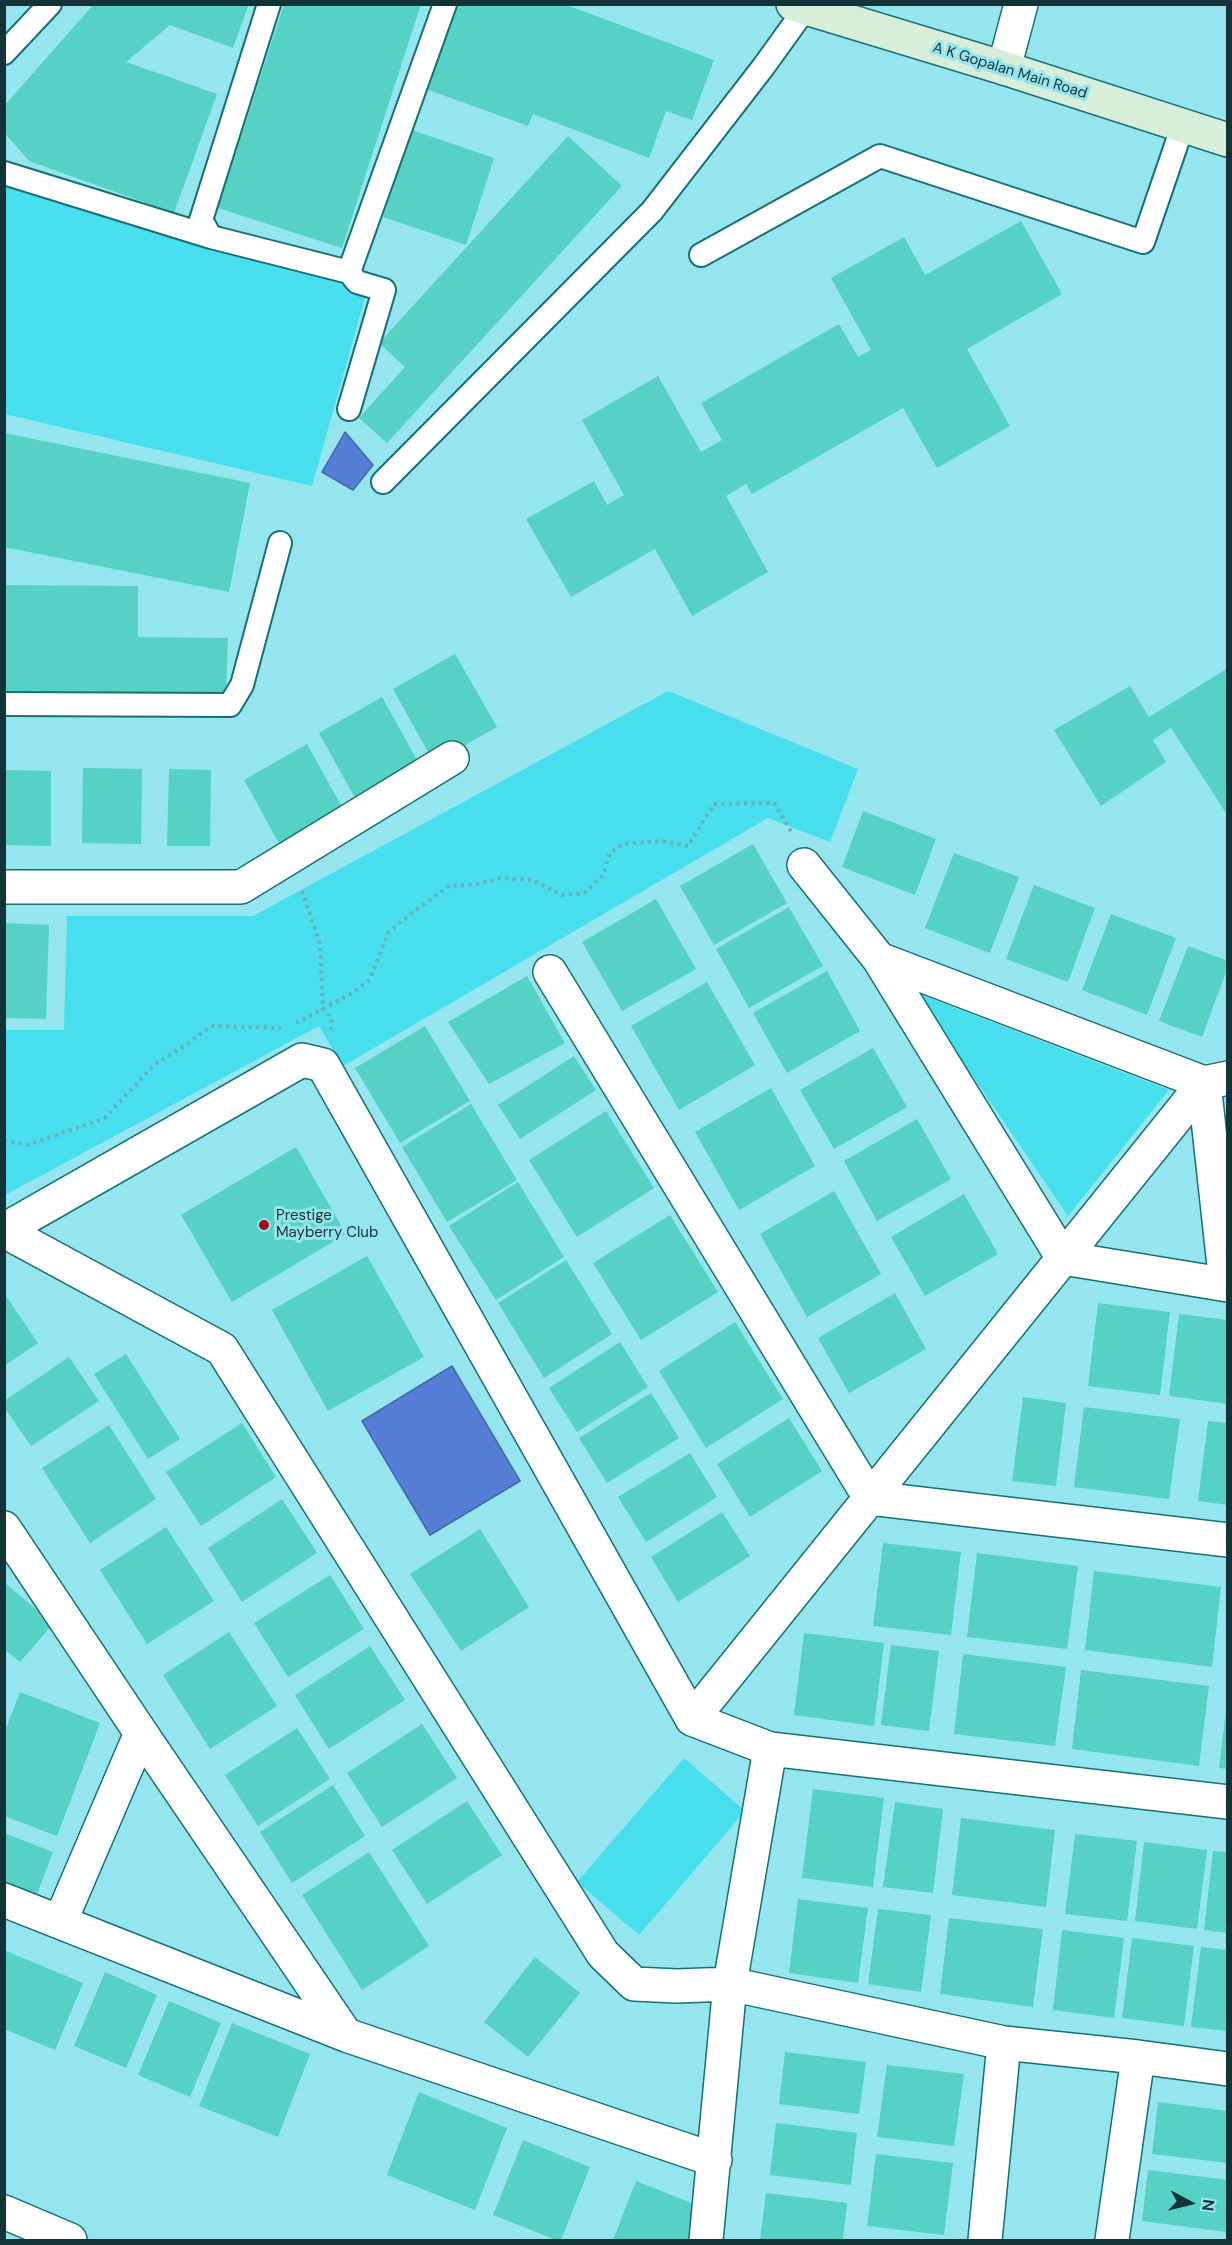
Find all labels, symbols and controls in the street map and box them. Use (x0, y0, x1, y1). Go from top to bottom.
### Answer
street label: A K Gopalan Main Road (931, 39, 1089, 103)
place label: Prestige Mayberry Club (276, 1207, 378, 1242)
marker: Prestige Mayberry Club (257, 1218, 271, 1232)
north arrow (1160, 2173, 1220, 2233)
text: N (1197, 2198, 1219, 2212)

